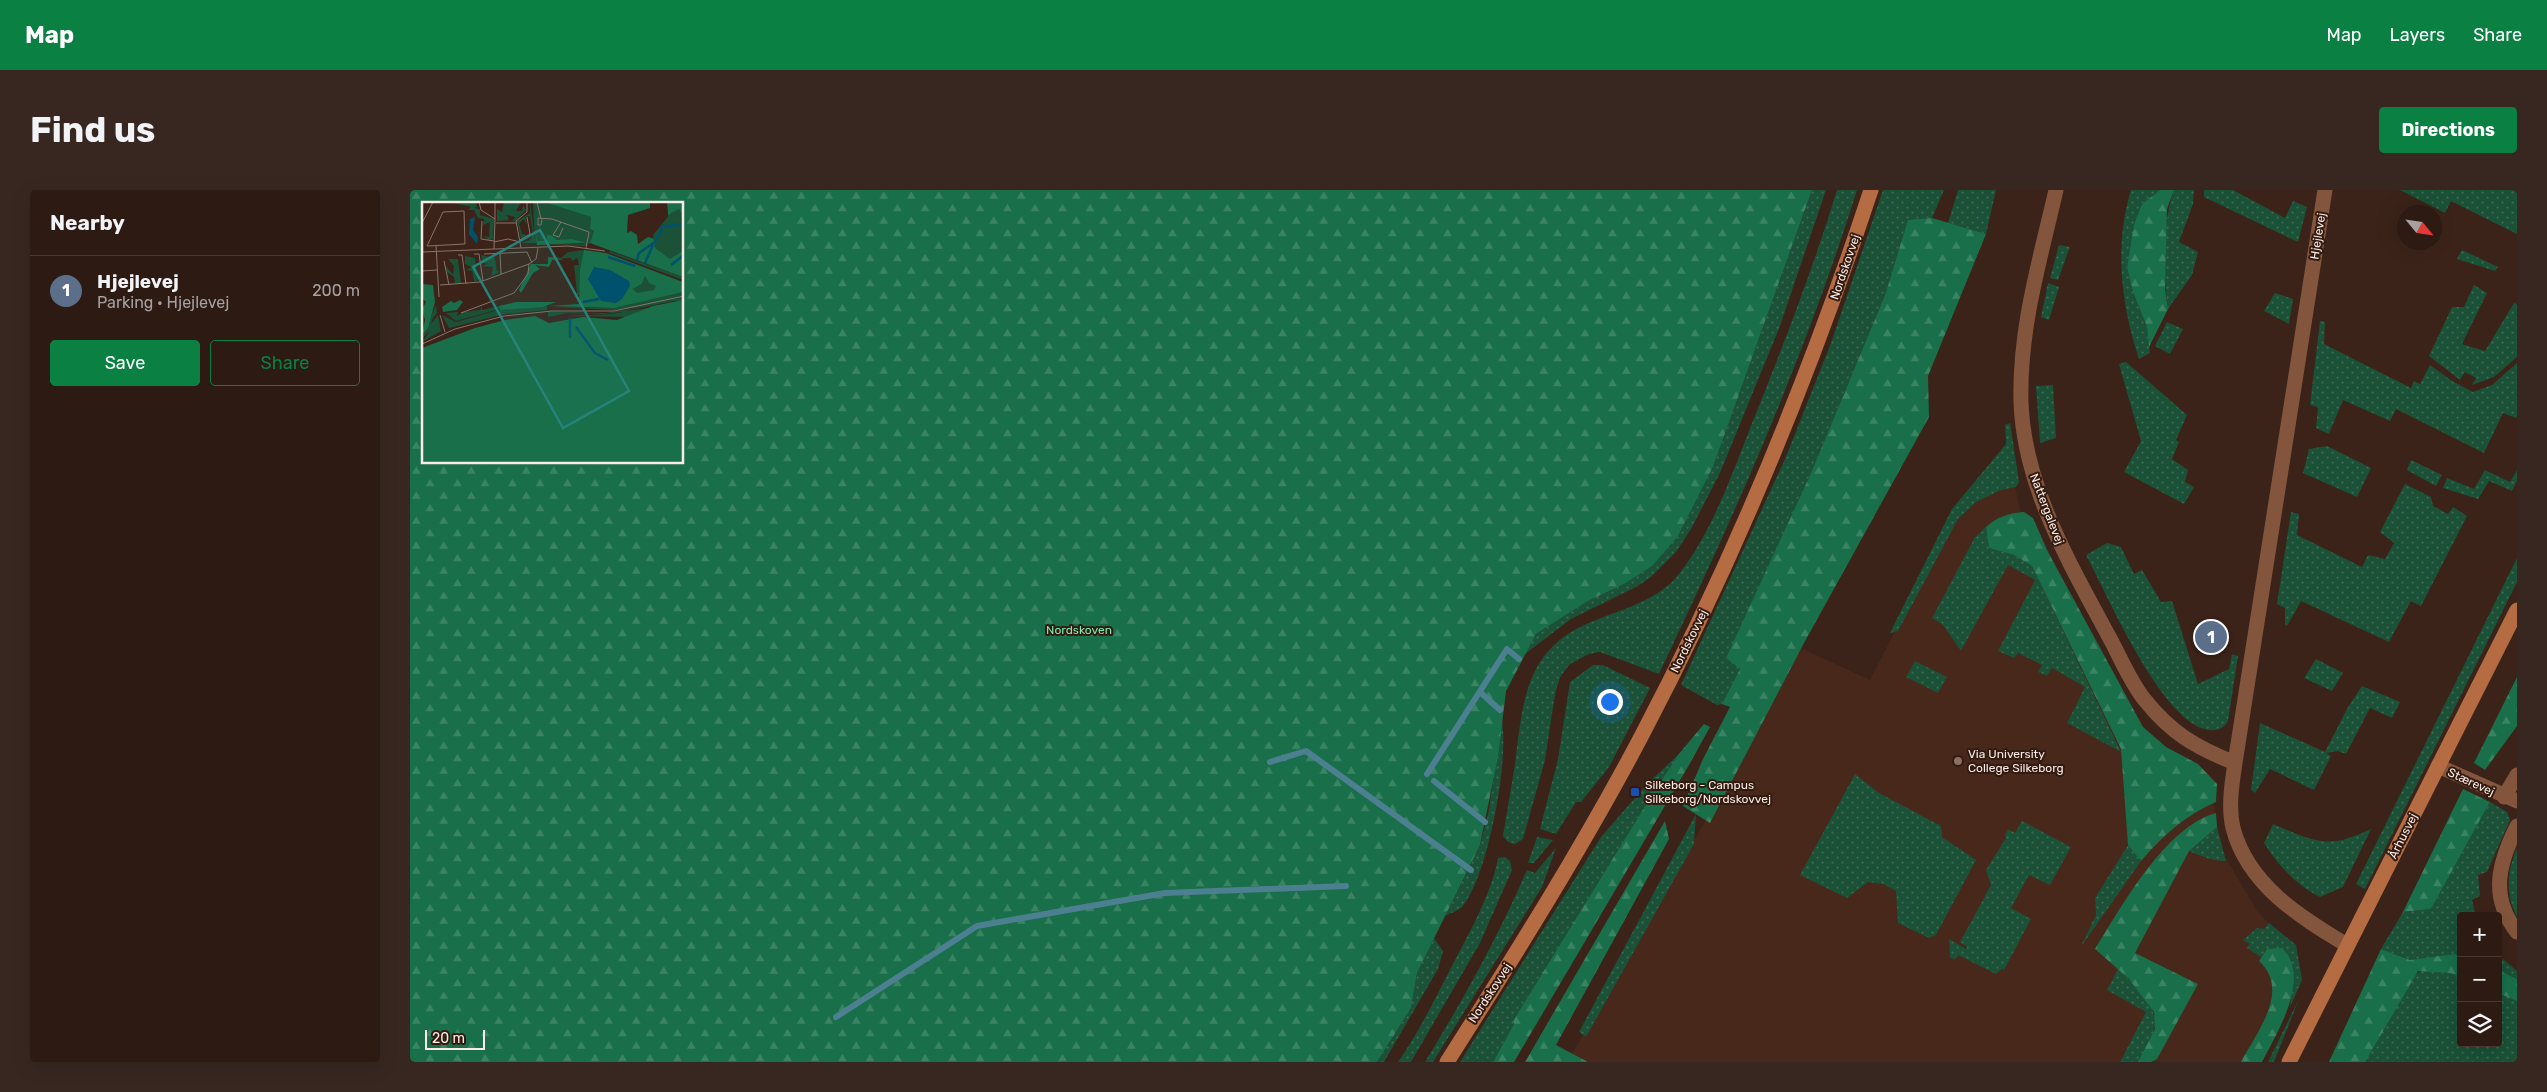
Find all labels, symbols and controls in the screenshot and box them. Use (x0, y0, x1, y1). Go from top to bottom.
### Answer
text: Map (25, 21, 74, 49)
text: Map (2327, 24, 2362, 46)
text: Layers (2390, 24, 2445, 46)
text: Share (2473, 24, 2522, 46)
button: Directions (2379, 107, 2517, 153)
text: Find us (30, 109, 155, 151)
inset map (422, 202, 684, 464)
north arrow (2397, 205, 2442, 250)
text: Nearby (50, 210, 125, 235)
street label: Hjejlevej (2307, 212, 2329, 260)
street label: Nordskovvej (1827, 232, 1863, 302)
text: Hjejlevej (97, 270, 179, 293)
text: 1 (62, 281, 70, 300)
text: 200 m (312, 281, 360, 300)
text: Parking · Hjejlevej (97, 293, 229, 312)
button: Save (50, 340, 200, 386)
button: Share (210, 340, 360, 386)
street label: Nattergalevej (2027, 472, 2067, 546)
street label: Nordskovvej (1668, 607, 1710, 675)
pin: 1 (2195, 618, 2227, 656)
park label: Nordskoven (1046, 623, 1112, 637)
your location (1597, 689, 1623, 715)
place label: Via University College Silkeborg (1968, 747, 2064, 775)
marker: Via University College Silkeborg (1952, 755, 1964, 767)
street label: Stærevej (2445, 765, 2497, 799)
place label: Silkeborg - Campus Silkeborg/Nordskovvej (1645, 778, 1771, 806)
marker: Silkeborg - Campus Silkeborg/Nordskovvej (1629, 786, 1641, 798)
street label: Århusvej (2386, 811, 2420, 861)
map controls (2457, 912, 2502, 1047)
button: + (2457, 912, 2502, 957)
button: − (2457, 957, 2502, 1002)
street label: Nordskovvej (1466, 961, 1514, 1025)
button: layers (2457, 1002, 2502, 1047)
scale bar (425, 1027, 485, 1050)
text: 20 m (432, 1030, 465, 1047)

